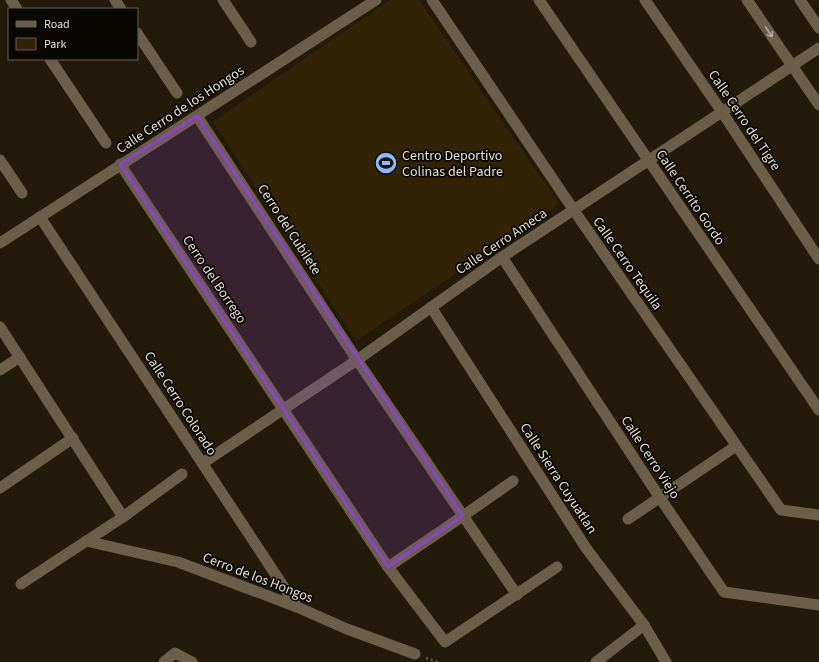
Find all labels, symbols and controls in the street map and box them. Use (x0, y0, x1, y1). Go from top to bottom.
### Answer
legend (8, 8, 138, 60)
text: Road (44, 16, 70, 33)
one-way arrow (765, 27, 773, 38)
text: Park (44, 36, 66, 53)
street label: Calle Cerro de los Hongos (113, 61, 248, 159)
street label: Calle Cerro del Tigre (703, 66, 785, 175)
place label: Centro Deportivo Colinas del Padre (402, 146, 503, 182)
street label: Calle Cerrito Gordo (651, 146, 730, 249)
sports icon: Centro Deportivo Colinas del Padre (373, 150, 399, 176)
street label: Cerro del Cubilete (252, 180, 326, 279)
street label: Calle Cerro Ameca (452, 204, 551, 280)
street label: Calle Cerro Tequila (587, 213, 667, 314)
street label: Cerro del Borrego (177, 231, 251, 328)
street label: Calle Cerro Colorado (139, 348, 221, 460)
street label: Calle Cerro Viejo (616, 412, 685, 503)
street label: Calle Sierra Cuyuatlan (515, 419, 602, 538)
street label: Cerro de los Hongos (200, 548, 316, 608)

